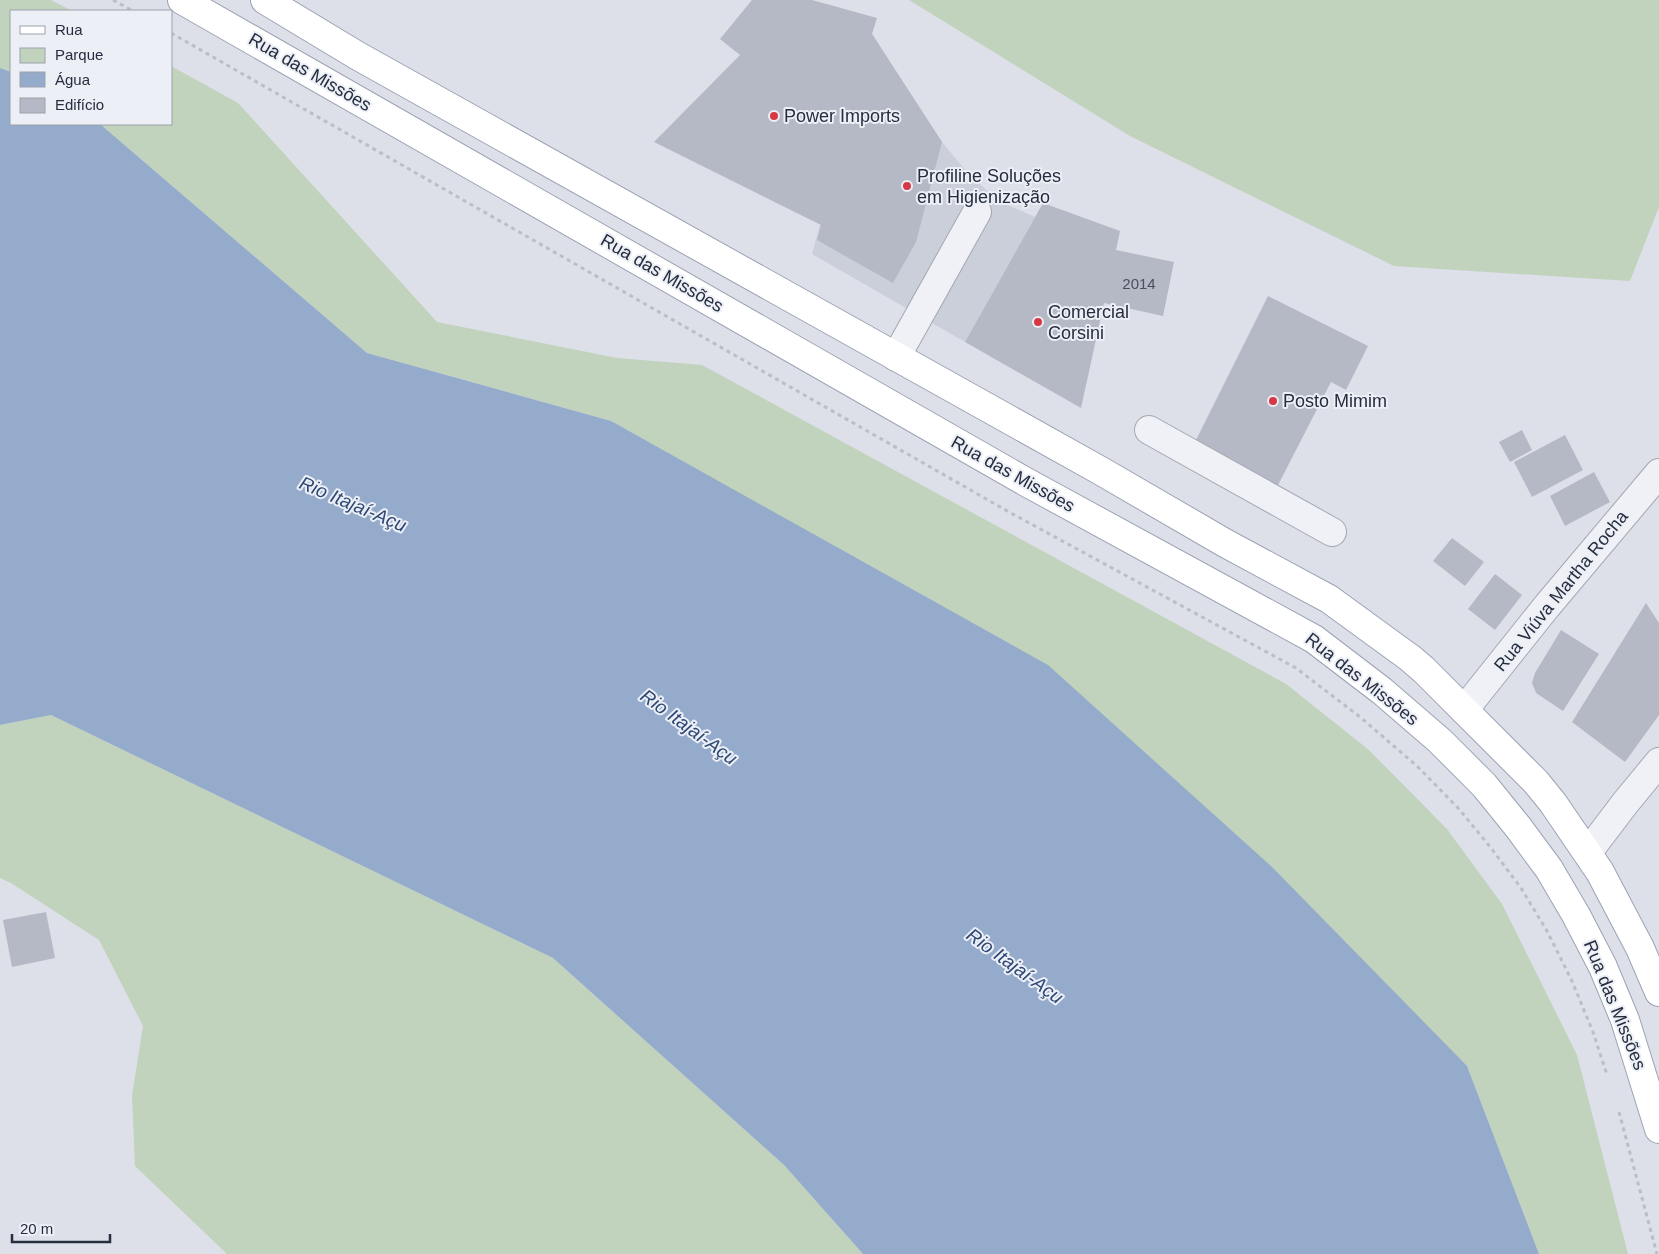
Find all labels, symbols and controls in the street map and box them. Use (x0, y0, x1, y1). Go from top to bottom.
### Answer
legend (10, 10, 172, 125)
text: Rua (55, 21, 83, 38)
street label: Rua das Missões (245, 29, 375, 115)
text: Parque (55, 46, 103, 63)
text: Água (55, 71, 91, 88)
text: Edifício (55, 96, 104, 113)
place label: Power Imports (784, 106, 900, 126)
marker: Power Imports (768, 110, 780, 122)
place label: Profiline Soluções em Higienização (917, 166, 1061, 207)
marker: Profiline Soluções em Higienização (901, 180, 913, 192)
street label: Rua das Missões (597, 230, 727, 316)
house number: 2014 (1122, 275, 1156, 292)
place label: Comercial Corsini (1048, 302, 1129, 343)
marker: Comercial Corsini (1032, 316, 1044, 328)
place label: Posto Mimim (1283, 391, 1387, 411)
marker: Posto Mimim (1267, 395, 1279, 407)
street label: Rua das Missões (948, 432, 1078, 516)
water label: Rio Itajaí-Açu (296, 472, 410, 536)
street label: Rua Viúva Martha Rocha (1490, 506, 1633, 675)
street label: Rua das Missões (1301, 629, 1423, 729)
water label: Rio Itajaí-Açu (637, 685, 742, 769)
water label: Rio Itajaí-Açu (963, 924, 1068, 1008)
street label: Rua das Missões (1580, 937, 1650, 1073)
scale bar (12, 1212, 110, 1244)
text: 20 m (20, 1220, 53, 1237)

